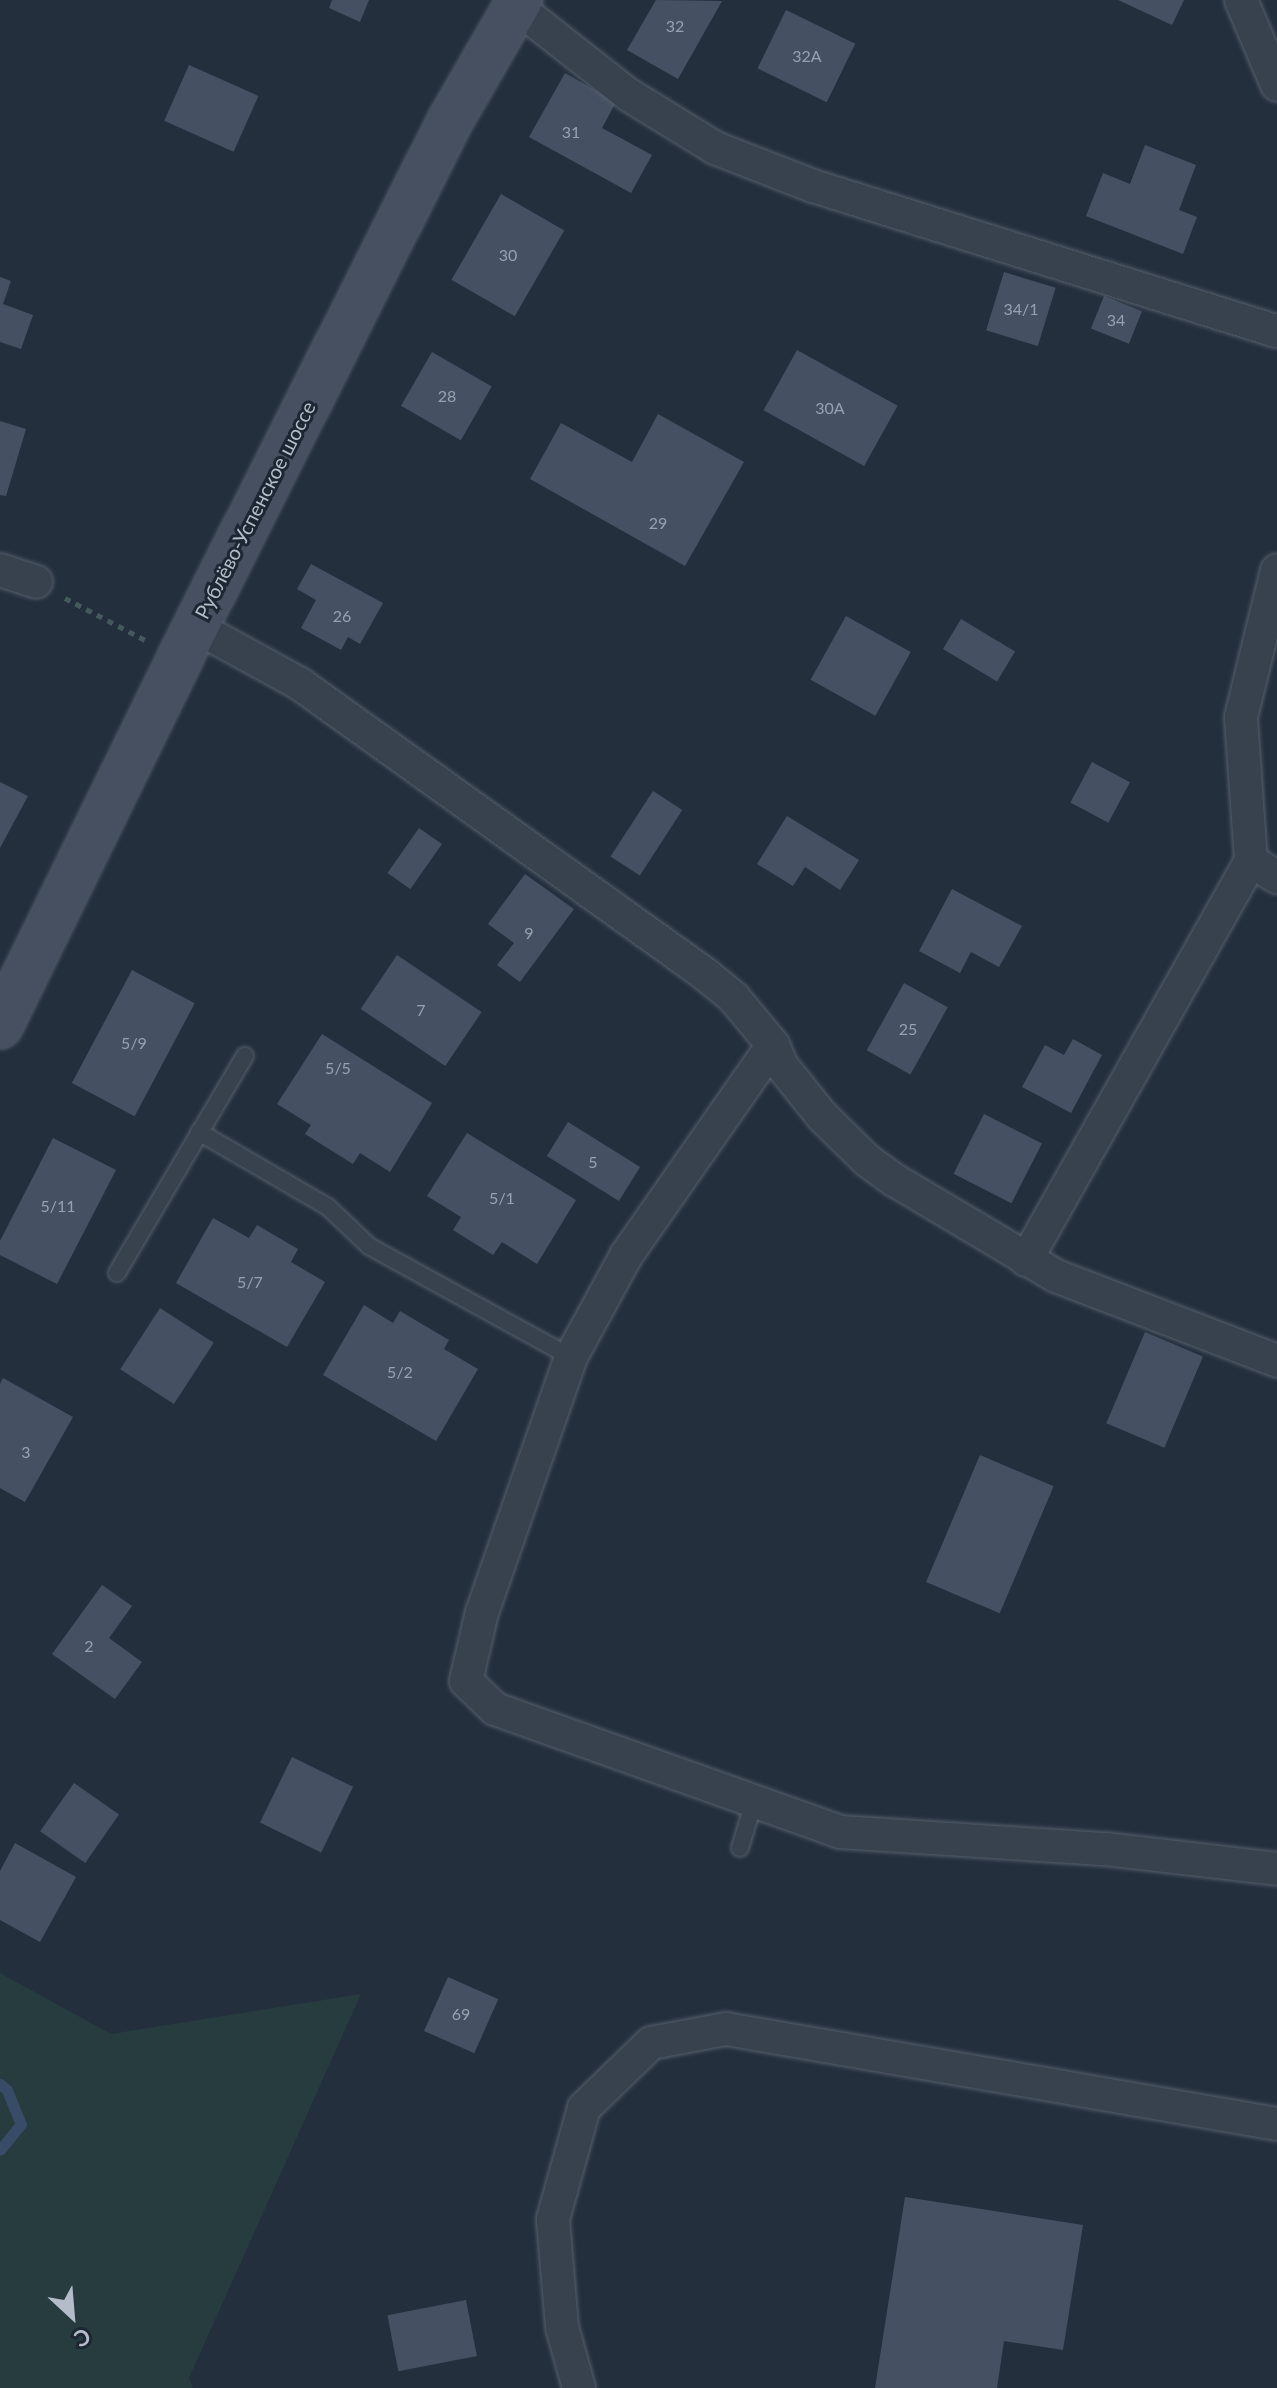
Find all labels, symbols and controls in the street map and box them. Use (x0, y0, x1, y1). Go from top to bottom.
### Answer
house number: 32 (666, 16, 684, 36)
house number: 32А (792, 46, 822, 66)
house number: 31 (562, 122, 580, 142)
house number: 30 (499, 245, 517, 265)
house number: 34/1 (1003, 299, 1039, 319)
house number: 34 (1107, 310, 1125, 330)
house number: 28 (438, 386, 456, 406)
street label: Рублёво-Успенское шоссе (190, 397, 320, 623)
house number: 30А (815, 398, 845, 418)
house number: 29 (649, 513, 667, 533)
house number: 26 (333, 606, 351, 626)
house number: 9 (524, 923, 534, 943)
house number: 7 (416, 1000, 426, 1020)
house number: 25 (899, 1019, 917, 1039)
house number: 5/9 (121, 1033, 147, 1053)
house number: 5/5 (325, 1058, 351, 1078)
house number: 5 (588, 1152, 598, 1172)
house number: 5/1 (489, 1188, 515, 1208)
house number: 5/11 (40, 1196, 76, 1216)
house number: 5/7 (237, 1272, 263, 1292)
house number: 5/2 (387, 1362, 413, 1382)
house number: 3 (21, 1442, 31, 1462)
house number: 2 (84, 1636, 94, 1656)
house number: 69 (452, 2004, 470, 2024)
north arrow (32, 2276, 112, 2356)
text: С (70, 2323, 95, 2353)

